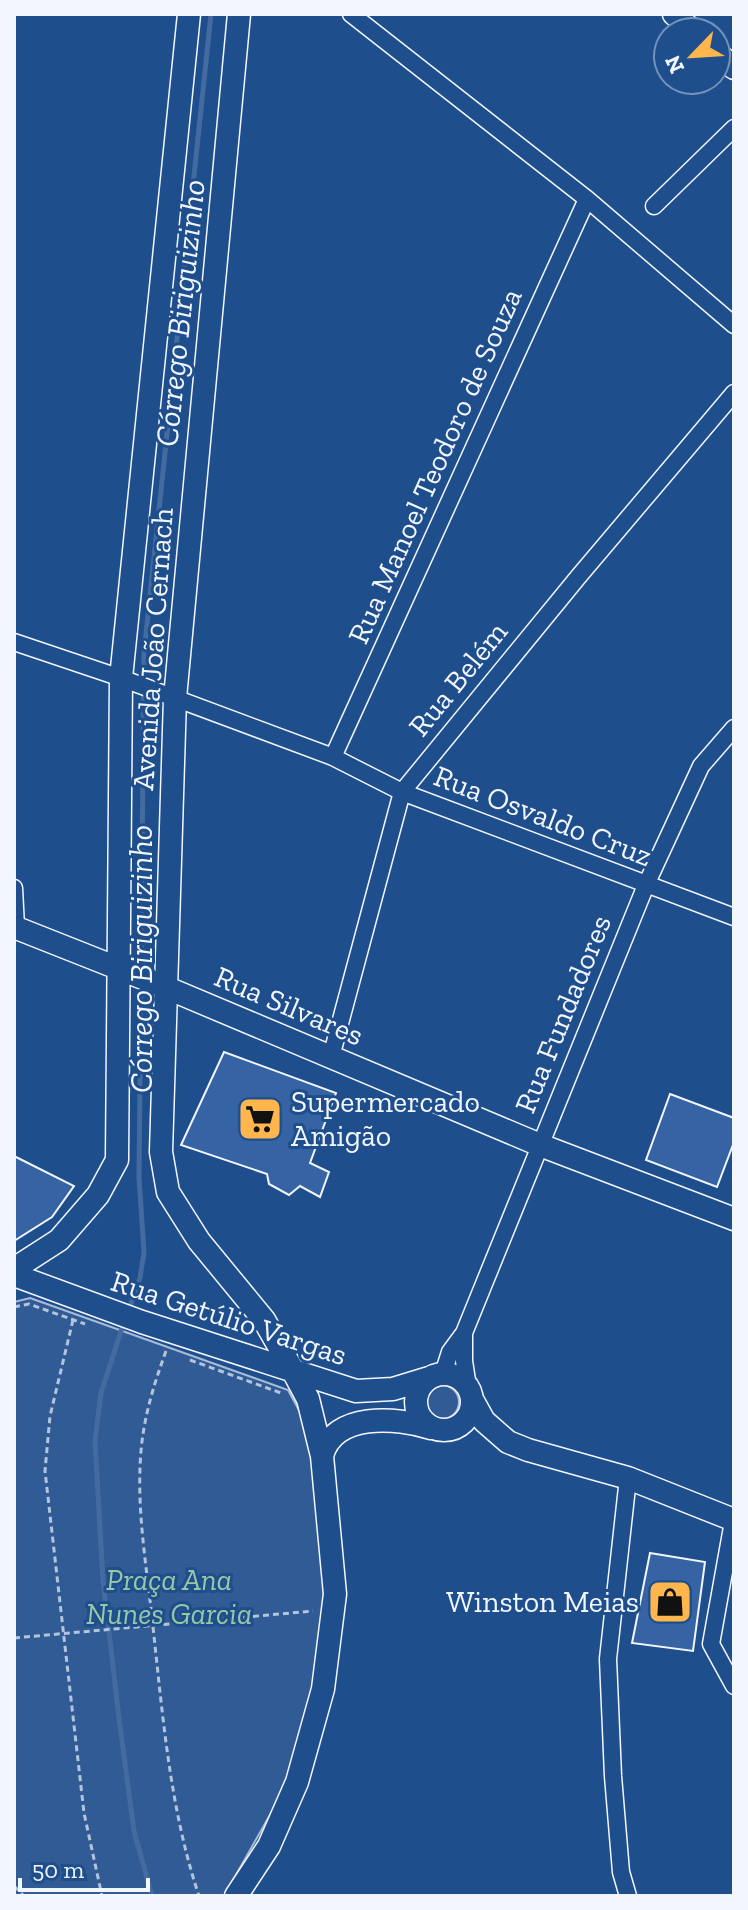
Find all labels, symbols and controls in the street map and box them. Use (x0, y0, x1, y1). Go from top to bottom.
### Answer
north arrow (652, 16, 732, 96)
text: N (658, 51, 690, 78)
water label: Córrego Biriguizinho (147, 178, 213, 448)
street label: Rua Manoel Teodoro de Souza (340, 283, 530, 649)
street label: Avenida João Cernach (125, 506, 181, 791)
street label: Rua Belém (401, 614, 515, 744)
street label: Rua Osvaldo Cruz (429, 758, 657, 874)
water label: Córrego Biriguizinho (122, 825, 160, 1093)
street label: Rua Fundadores (507, 910, 619, 1118)
street label: Rua Silvares (209, 959, 369, 1053)
place label: Supermercado Amigão (291, 1084, 480, 1154)
supermarket icon: Supermercado Amigão (236, 1095, 284, 1143)
street label: Rua Getúlio Vargas (107, 1263, 351, 1373)
park label: Praça Ana Nunes Garcia (86, 1562, 252, 1632)
shop icon: Winston Meias (646, 1578, 694, 1626)
place label: Winston Meias (446, 1584, 639, 1620)
scale bar (20, 1842, 148, 1892)
text: 50 m (32, 1855, 85, 1884)

